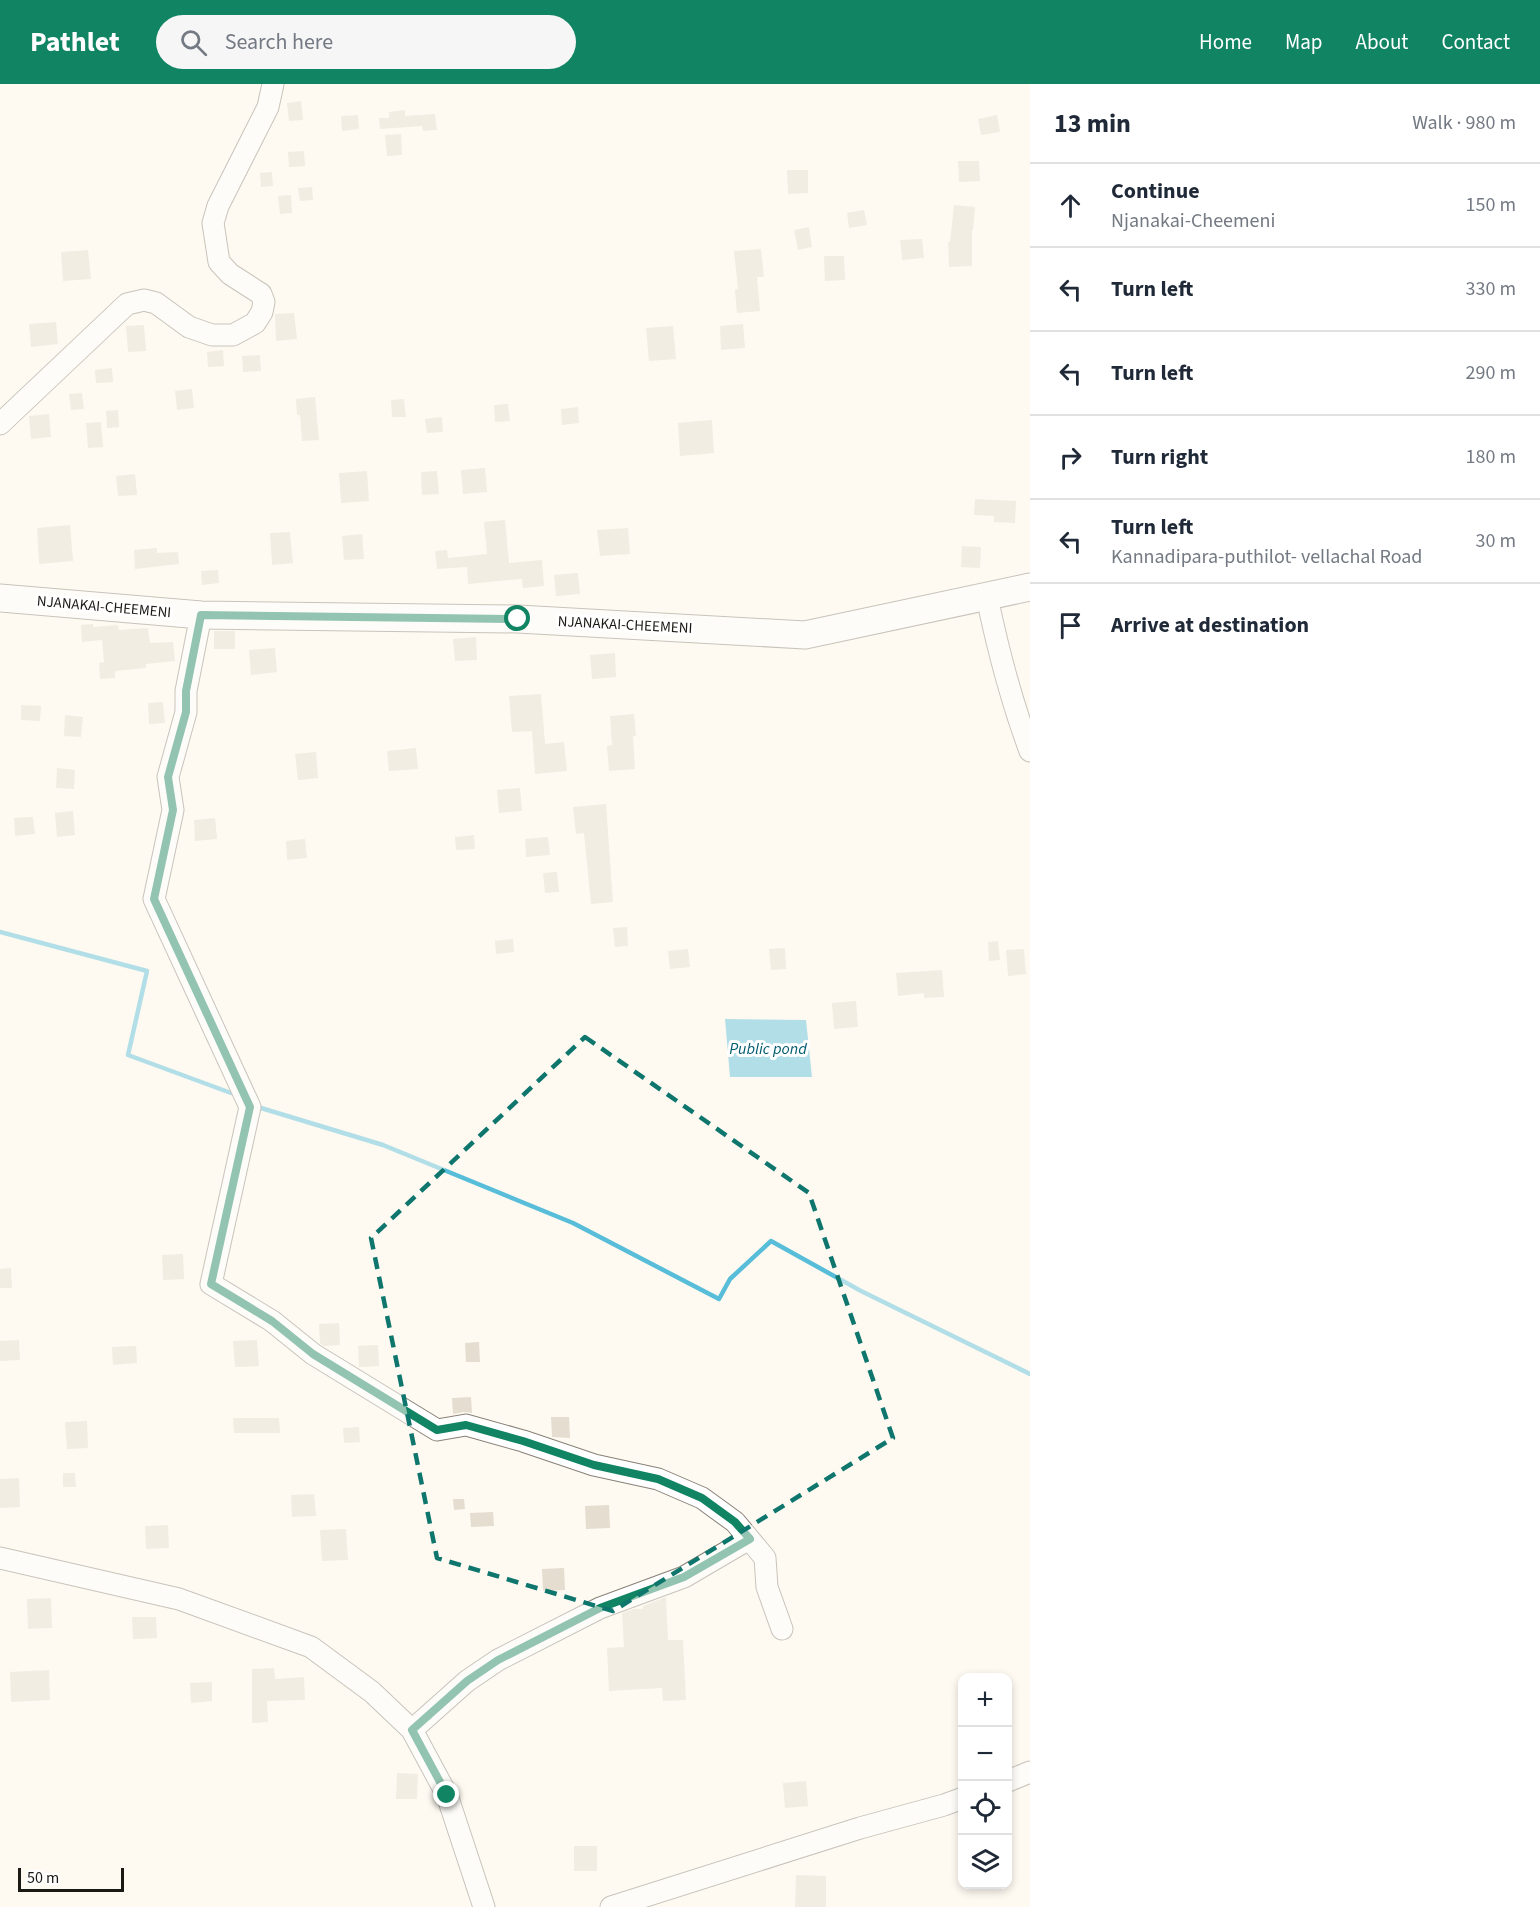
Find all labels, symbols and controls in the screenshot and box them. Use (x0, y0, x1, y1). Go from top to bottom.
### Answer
search box (156, 15, 576, 69)
text: Pathlet (30, 22, 120, 62)
icon: search (177, 26, 210, 59)
text: Search here (225, 26, 333, 58)
text: Home (1199, 27, 1252, 57)
text: Map (1285, 27, 1323, 57)
text: About (1356, 27, 1408, 57)
text: Contact (1441, 27, 1510, 57)
text: 13 min (1054, 105, 1131, 142)
text: Walk · 980 m (1412, 109, 1516, 137)
text: Continue (1111, 175, 1200, 207)
icon: ahead (1054, 189, 1087, 222)
text: 150 m (1466, 191, 1516, 219)
text: Njanakai-Cheemeni (1111, 207, 1275, 235)
icon: left (1054, 273, 1087, 306)
text: Turn left (1111, 273, 1193, 305)
text: 330 m (1466, 275, 1516, 303)
icon: left (1054, 357, 1087, 390)
text: Turn left (1111, 357, 1193, 389)
text: 290 m (1466, 359, 1516, 387)
icon: right (1054, 441, 1087, 474)
text: Turn right (1111, 441, 1208, 473)
text: 180 m (1466, 443, 1516, 471)
text: Turn left (1111, 511, 1193, 543)
icon: left (1054, 525, 1087, 558)
text: 30 m (1476, 527, 1516, 555)
text: Kannadipara-puthilot- vellachal Road (1111, 543, 1422, 571)
street label: NJANAKAI-CHEEMENI (36, 591, 172, 623)
route start (504, 605, 530, 631)
icon: arrive (1054, 609, 1087, 642)
text: Arrive at destination (1111, 609, 1309, 641)
street label: NJANAKAI-CHEEMENI (557, 611, 693, 639)
water label: Public pond (729, 1038, 807, 1060)
map controls (958, 1673, 1012, 1889)
button: + (958, 1673, 1012, 1727)
button: − (958, 1727, 1012, 1781)
route end (433, 1781, 459, 1807)
button: locate (958, 1781, 1012, 1835)
button: layers (958, 1835, 1012, 1889)
scale bar (18, 1865, 124, 1892)
text: 50 m (27, 1867, 59, 1889)

